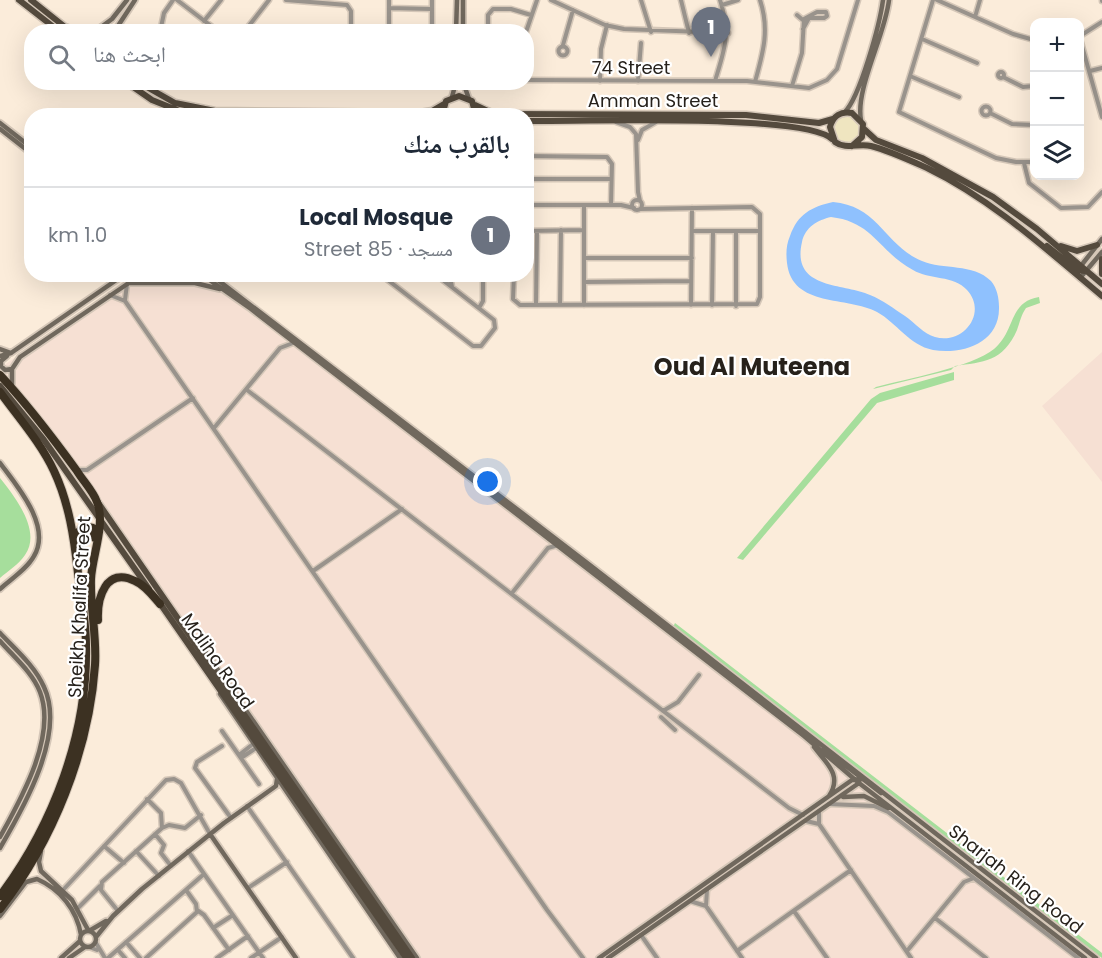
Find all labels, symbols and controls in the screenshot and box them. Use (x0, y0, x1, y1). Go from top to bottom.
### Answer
pin: 1 (692, 8, 730, 57)
map controls (1030, 18, 1084, 180)
button: + (1030, 18, 1084, 72)
search box (24, 24, 534, 90)
text: ابحث هنا (93, 39, 166, 70)
icon: search (45, 41, 78, 74)
street label: 74 Street (592, 55, 670, 80)
button: − (1030, 72, 1084, 126)
street label: Amman Street (588, 88, 718, 113)
text: بالقرب منك (403, 126, 510, 162)
button: layers (1030, 126, 1084, 180)
text: Local Mosque (299, 202, 453, 233)
text: 1.0 km (48, 221, 107, 249)
text: 1 (487, 221, 494, 249)
text: مسجد · 85 Street (304, 235, 453, 263)
district label: Oud Al Muteena (654, 350, 850, 383)
your location (473, 467, 502, 496)
street label: Sheikh Khalifa Street (62, 515, 96, 699)
street label: Maliha Road (176, 608, 260, 714)
street label: Sharjah Ring Road (943, 818, 1089, 940)

